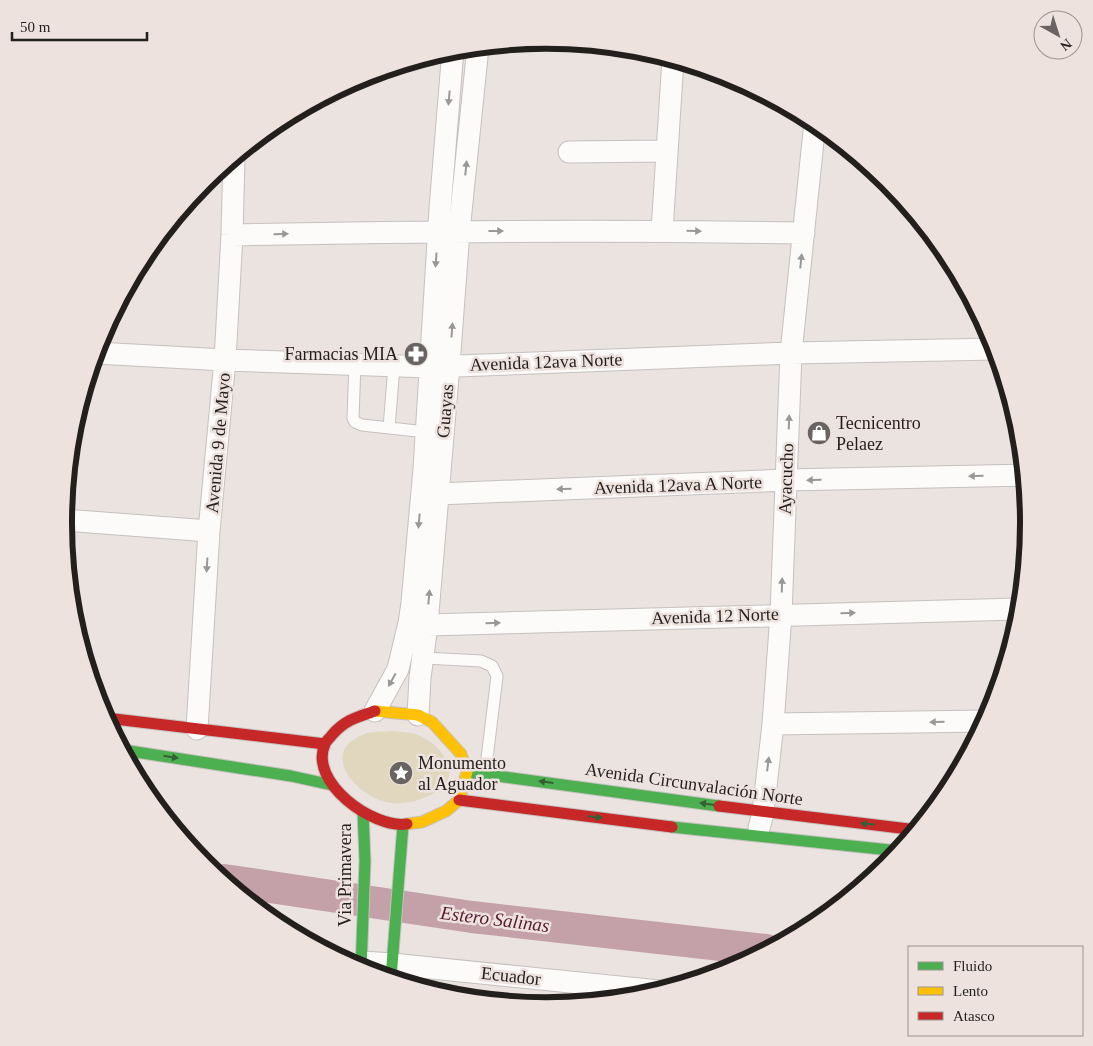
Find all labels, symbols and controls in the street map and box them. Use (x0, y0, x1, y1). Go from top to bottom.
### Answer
scale bar (12, 10, 148, 42)
north arrow (1033, 10, 1083, 60)
text: 50 m (20, 19, 51, 35)
text: N (1057, 36, 1075, 54)
one-way arrow (444, 90, 452, 106)
one-way arrow (462, 160, 470, 176)
one-way arrow (488, 227, 504, 235)
one-way arrow (686, 227, 702, 235)
one-way arrow (273, 230, 289, 238)
one-way arrow (432, 252, 440, 268)
one-way arrow (797, 252, 805, 268)
one-way arrow (448, 322, 456, 338)
pharmacy icon: Farmacias MIA (403, 341, 429, 367)
place label: Farmacias MIA (285, 344, 398, 364)
street label: Avenida 12ava Norte (469, 349, 623, 375)
street label: Avenida 9 de Mayo (202, 372, 234, 514)
street label: Guayas (433, 383, 457, 439)
place label: Tecnicentro Pelaez (836, 413, 921, 454)
one-way arrow (785, 414, 793, 430)
shop icon: Tecnicentro Pelaez (806, 420, 832, 446)
street label: Ayacucho (775, 443, 797, 515)
street label: Avenida 12ava A Norte (594, 472, 762, 498)
one-way arrow (968, 472, 984, 480)
one-way arrow (805, 476, 821, 484)
one-way arrow (555, 486, 571, 494)
one-way arrow (415, 513, 423, 529)
one-way arrow (203, 558, 211, 574)
one-way arrow (779, 577, 787, 593)
one-way arrow (425, 589, 433, 605)
street label: Avenida 12 Norte (651, 604, 779, 628)
one-way arrow (840, 609, 856, 617)
one-way arrow (485, 619, 501, 627)
one-way arrow (388, 672, 396, 687)
one-way arrow (929, 718, 945, 726)
place label: Monumento al Aguador (418, 753, 506, 794)
one-way arrow (163, 754, 179, 762)
one-way arrow (764, 756, 772, 772)
street label: Avenida Circunvalación Norte (584, 759, 804, 809)
place icon: Monumento al Aguador (388, 760, 414, 786)
one-way arrow (538, 778, 554, 786)
one-way arrow (699, 800, 715, 808)
one-way arrow (587, 813, 603, 821)
one-way arrow (860, 820, 876, 828)
street label: Via Primavera (335, 823, 355, 927)
water label: Estero Salinas (438, 902, 551, 936)
legend (908, 946, 1083, 1036)
text: Fluido (953, 958, 992, 974)
street label: Ecuador (480, 963, 542, 989)
text: Lento (953, 983, 988, 999)
text: Atasco (953, 1008, 995, 1024)

